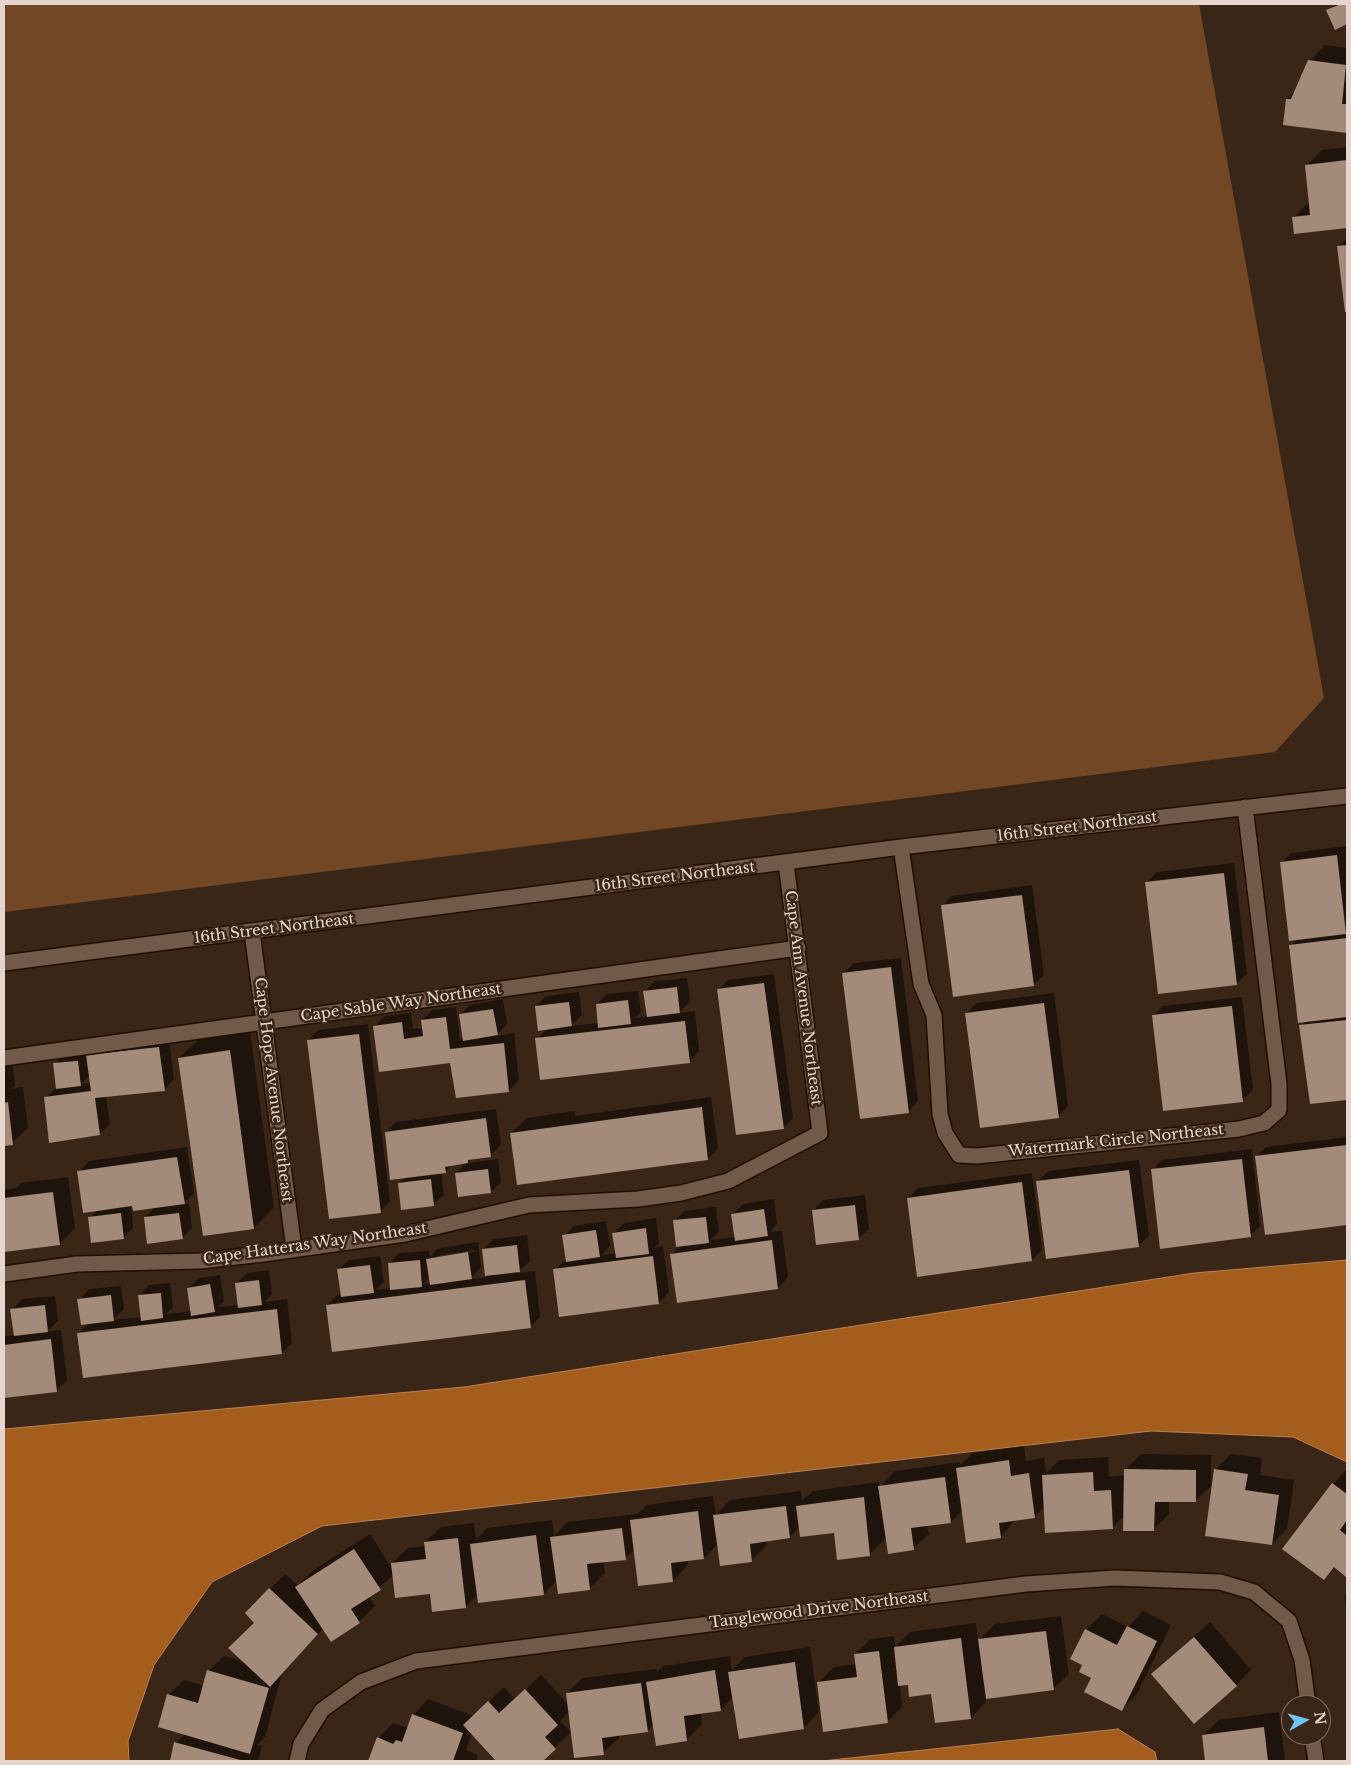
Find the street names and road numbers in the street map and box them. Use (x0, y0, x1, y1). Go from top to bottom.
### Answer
street label: 16th Street Northeast (996, 808, 1158, 846)
street label: 16th Street Northeast (594, 858, 756, 896)
street label: Cape Ann Avenue Northeast (781, 889, 825, 1107)
street label: 16th Street Northeast (193, 910, 355, 948)
street label: Cape Hope Avenue Northeast (250, 976, 296, 1204)
street label: Cape Sable Way Northeast (299, 980, 503, 1026)
street label: Watermark Circle Northeast (1007, 1121, 1225, 1161)
street label: Cape Hatteras Way Northeast (202, 1219, 428, 1269)
street label: Tanglewood Drive Northeast (708, 1588, 930, 1632)

